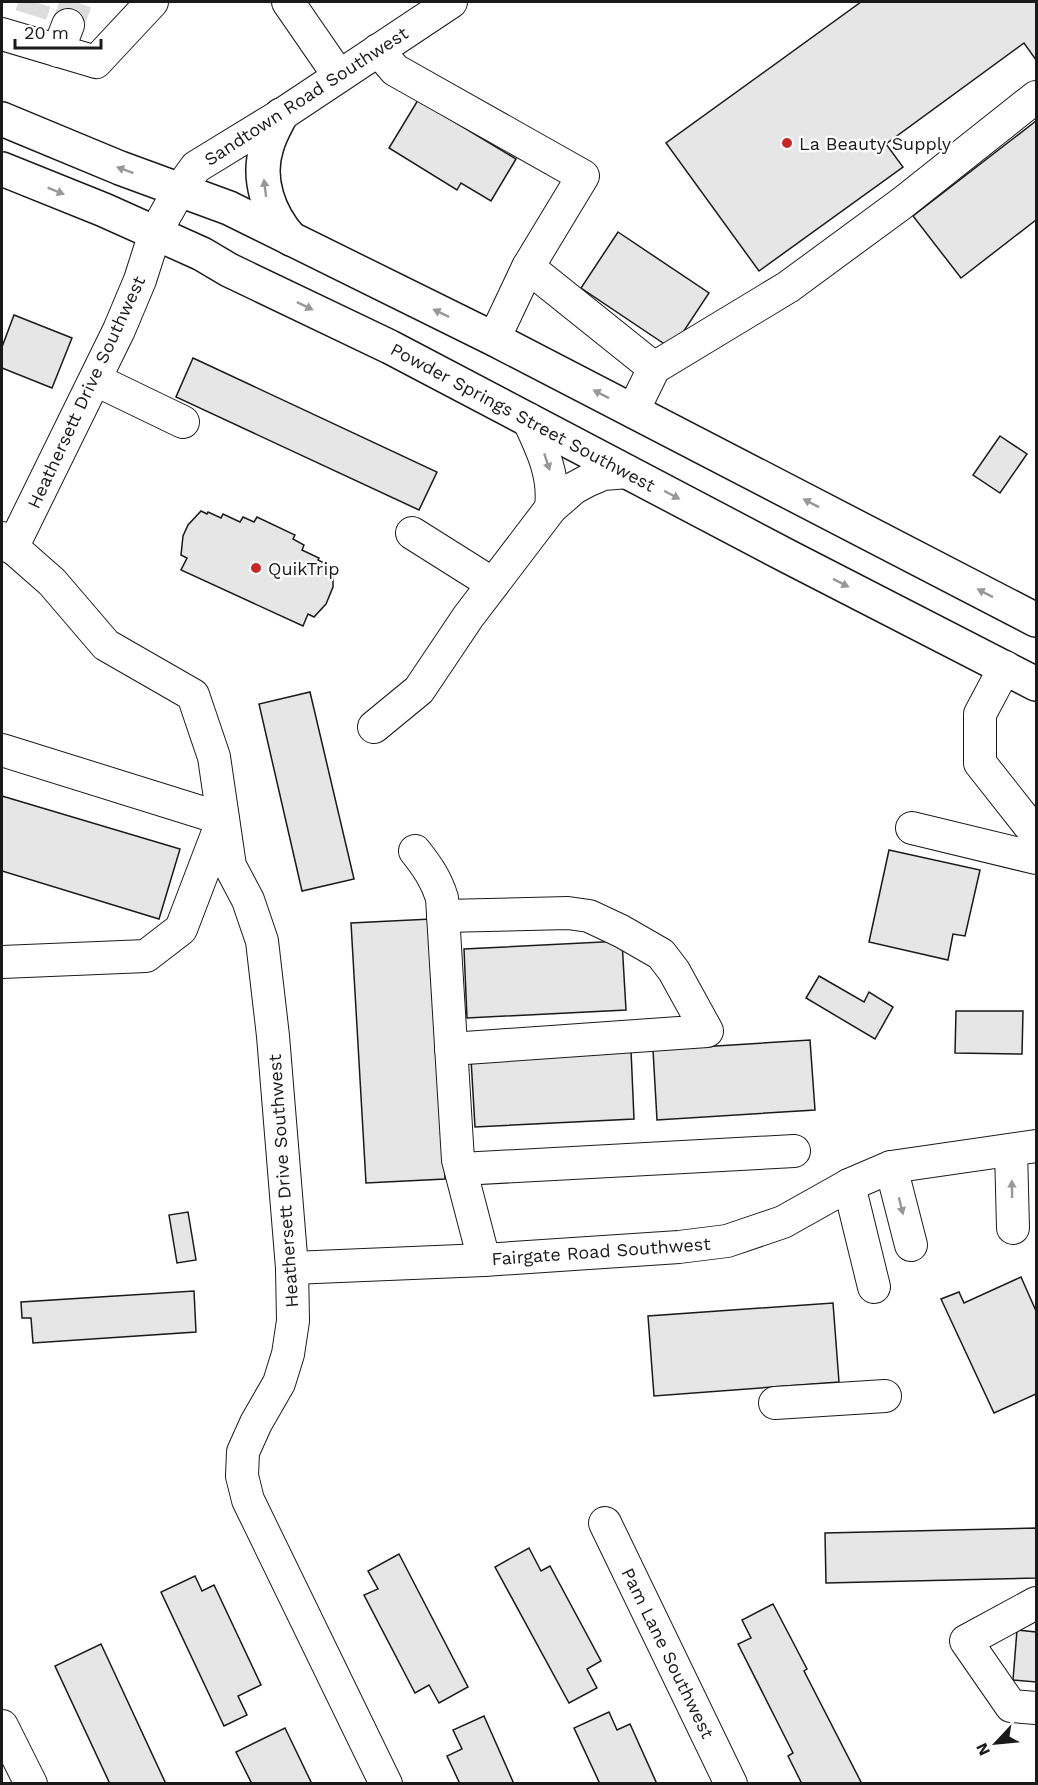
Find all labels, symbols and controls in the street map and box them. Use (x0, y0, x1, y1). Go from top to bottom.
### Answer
scale bar (15, 12, 100, 50)
text: 20 m (24, 22, 69, 43)
street label: Sandtown Road Southwest (200, 22, 412, 170)
place label: La Beauty Supply (799, 133, 952, 154)
marker: La Beauty Supply (780, 136, 794, 150)
one-way arrow (116, 164, 134, 174)
one-way arrow (261, 178, 270, 197)
one-way arrow (47, 186, 65, 196)
street label: Heathersett Drive Southwest (23, 272, 149, 512)
one-way arrow (296, 301, 313, 311)
one-way arrow (432, 308, 449, 318)
street label: Powder Springs Street Southwest (387, 338, 659, 496)
one-way arrow (592, 390, 609, 399)
one-way arrow (542, 453, 552, 471)
one-way arrow (664, 490, 681, 500)
one-way arrow (803, 498, 820, 508)
place label: QuikTrip (268, 558, 340, 579)
marker: QuikTrip (249, 561, 263, 575)
one-way arrow (832, 579, 849, 588)
one-way arrow (976, 588, 993, 598)
street label: Heathersett Drive Southwest (264, 1053, 302, 1308)
one-way arrow (1007, 1179, 1017, 1198)
one-way arrow (896, 1197, 906, 1215)
street label: Fairgate Road Southwest (491, 1233, 712, 1269)
street label: Pam Lane Southwest (618, 1564, 719, 1742)
north arrow (966, 1713, 1026, 1773)
text: N (972, 1740, 994, 1759)

